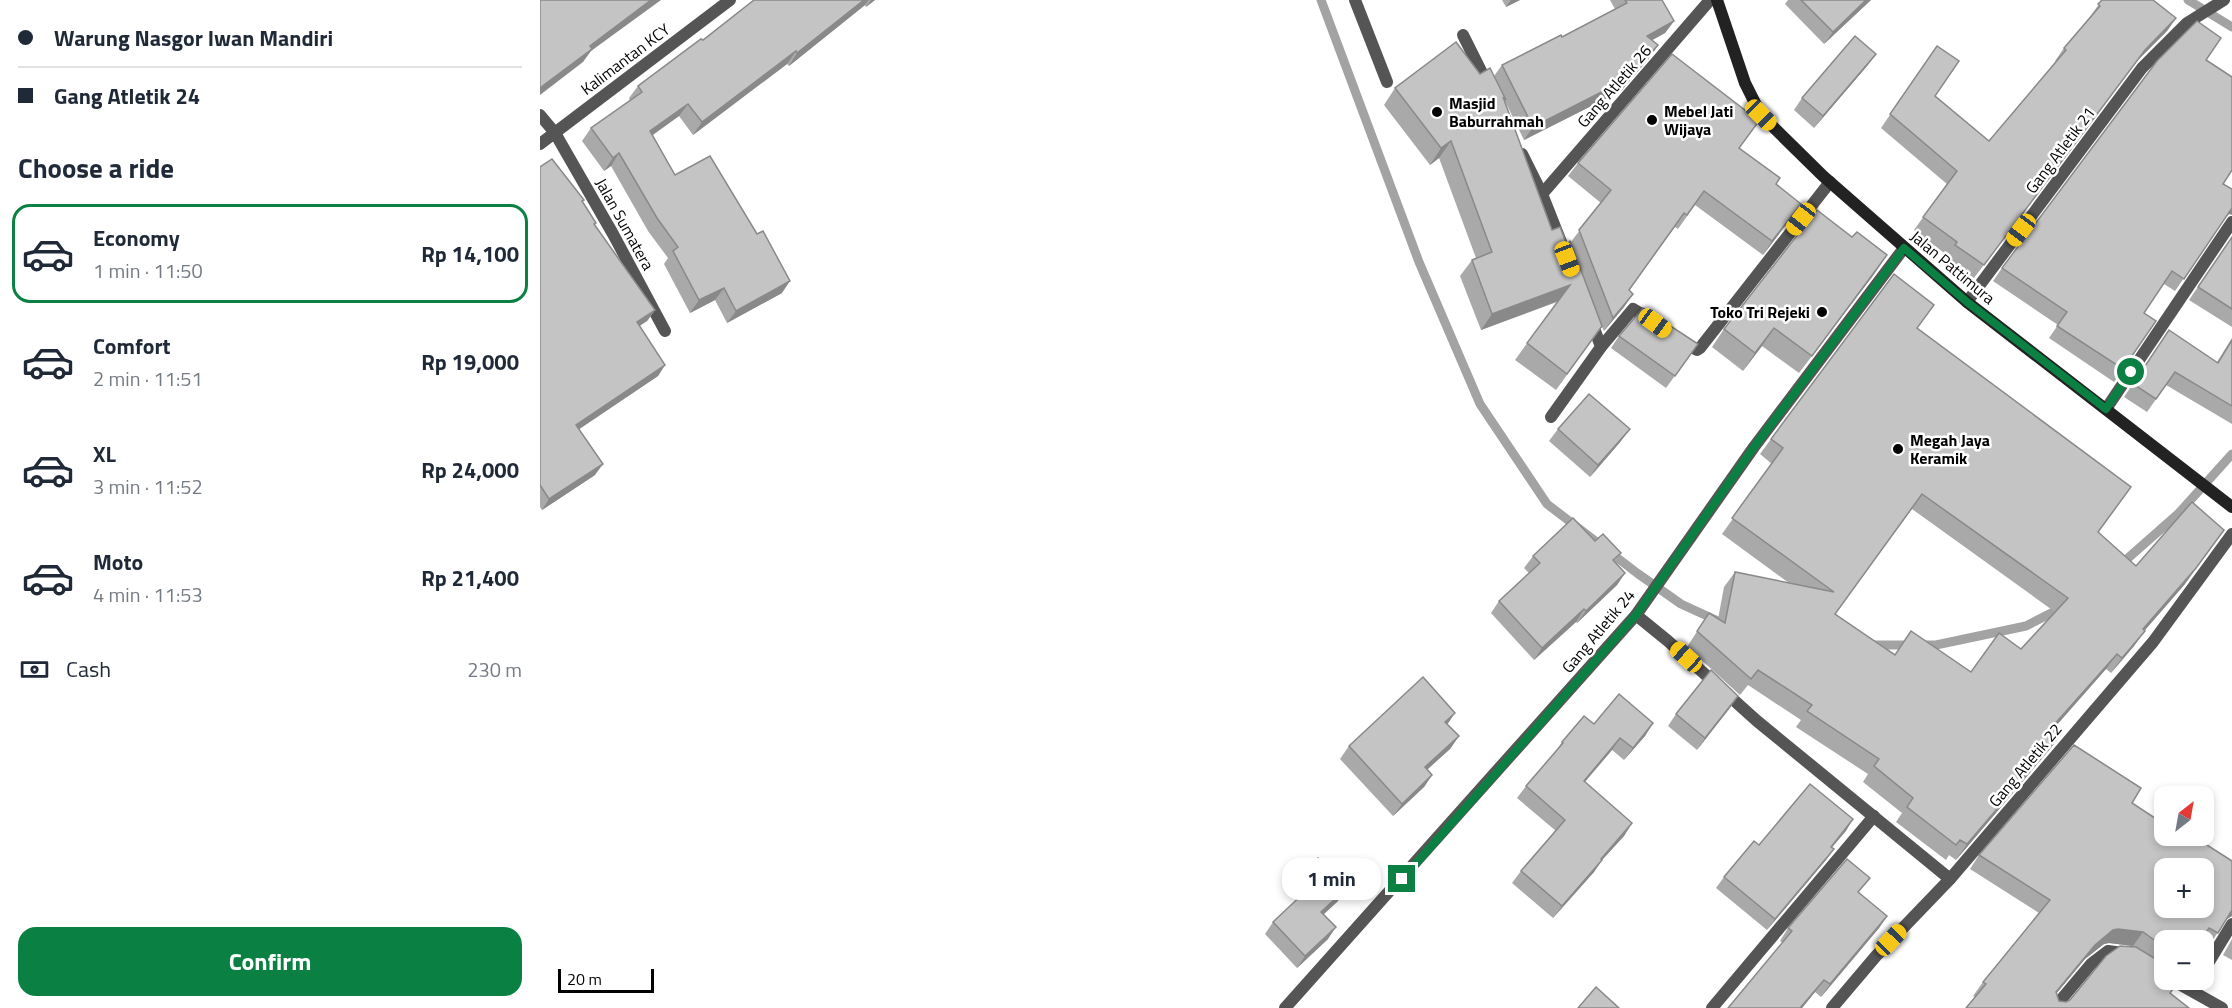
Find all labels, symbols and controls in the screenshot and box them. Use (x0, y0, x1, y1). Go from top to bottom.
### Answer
street label: Kalimantan KCY (575, 17, 675, 101)
text: Warung Nasgor Iwan Mandiri (54, 21, 333, 55)
street label: Gang Atletik 26 (1571, 39, 1657, 133)
text: Gang Atletik 24 (54, 79, 200, 113)
place label: Masjid Baburrahmah (1449, 91, 1544, 133)
car (1742, 96, 1780, 134)
place label: Mebel Jati Wijaya (1664, 99, 1733, 141)
street label: Gang Atletik 21 (2019, 102, 2101, 198)
marker: Masjid Baburrahmah (1430, 105, 1444, 119)
marker: Mebel Jati Wijaya (1645, 113, 1659, 127)
text: Choose a ride (18, 147, 174, 188)
street label: Jalan Sumatera (590, 173, 660, 275)
car (1783, 199, 1819, 239)
car (2003, 210, 2039, 250)
text: Economy (93, 221, 180, 255)
street label: Jalan Pattimura (1905, 224, 2001, 310)
icon: car (21, 227, 75, 281)
text: Rp 14,100 (421, 237, 519, 271)
car (1552, 239, 1582, 279)
text: 1 min · 11:50 (93, 255, 203, 286)
place label: Toko Tri Rejeki (1710, 300, 1810, 324)
car (1635, 305, 1675, 341)
marker: Toko Tri Rejeki (1815, 305, 1829, 319)
text: Comfort (93, 329, 171, 363)
icon: car (21, 335, 75, 389)
text: Rp 19,000 (421, 345, 519, 379)
route start (2117, 358, 2144, 385)
text: 2 min · 11:51 (93, 363, 203, 394)
place label: Megah Jaya Keramik (1910, 428, 1990, 470)
text: XL (93, 437, 116, 471)
marker: Megah Jaya Keramik (1891, 442, 1905, 456)
icon: car (21, 443, 75, 497)
text: Rp 24,000 (421, 453, 519, 487)
text: 3 min · 11:52 (93, 471, 203, 502)
text: Moto (93, 545, 143, 579)
icon: car (21, 551, 75, 605)
text: Rp 21,400 (421, 561, 519, 595)
text: 4 min · 11:53 (93, 579, 203, 610)
street label: Gang Atletik 24 (1556, 584, 1640, 678)
car (1667, 638, 1705, 676)
text: Cash (66, 652, 111, 686)
icon: cash (18, 653, 51, 686)
text: 230 m (467, 654, 522, 685)
street label: Gang Atletik 22 (1983, 718, 2067, 812)
north arrow (2154, 786, 2214, 846)
map controls (2154, 786, 2214, 990)
callout: 1 min (1282, 858, 1381, 900)
button: + (2154, 858, 2214, 918)
text: 1 min (1307, 863, 1356, 894)
route end (1388, 865, 1415, 892)
car (1872, 921, 1910, 959)
button: Confirm (18, 927, 522, 996)
button: − (2154, 930, 2214, 990)
scale bar (558, 966, 654, 994)
text: 20 m (567, 967, 602, 991)

